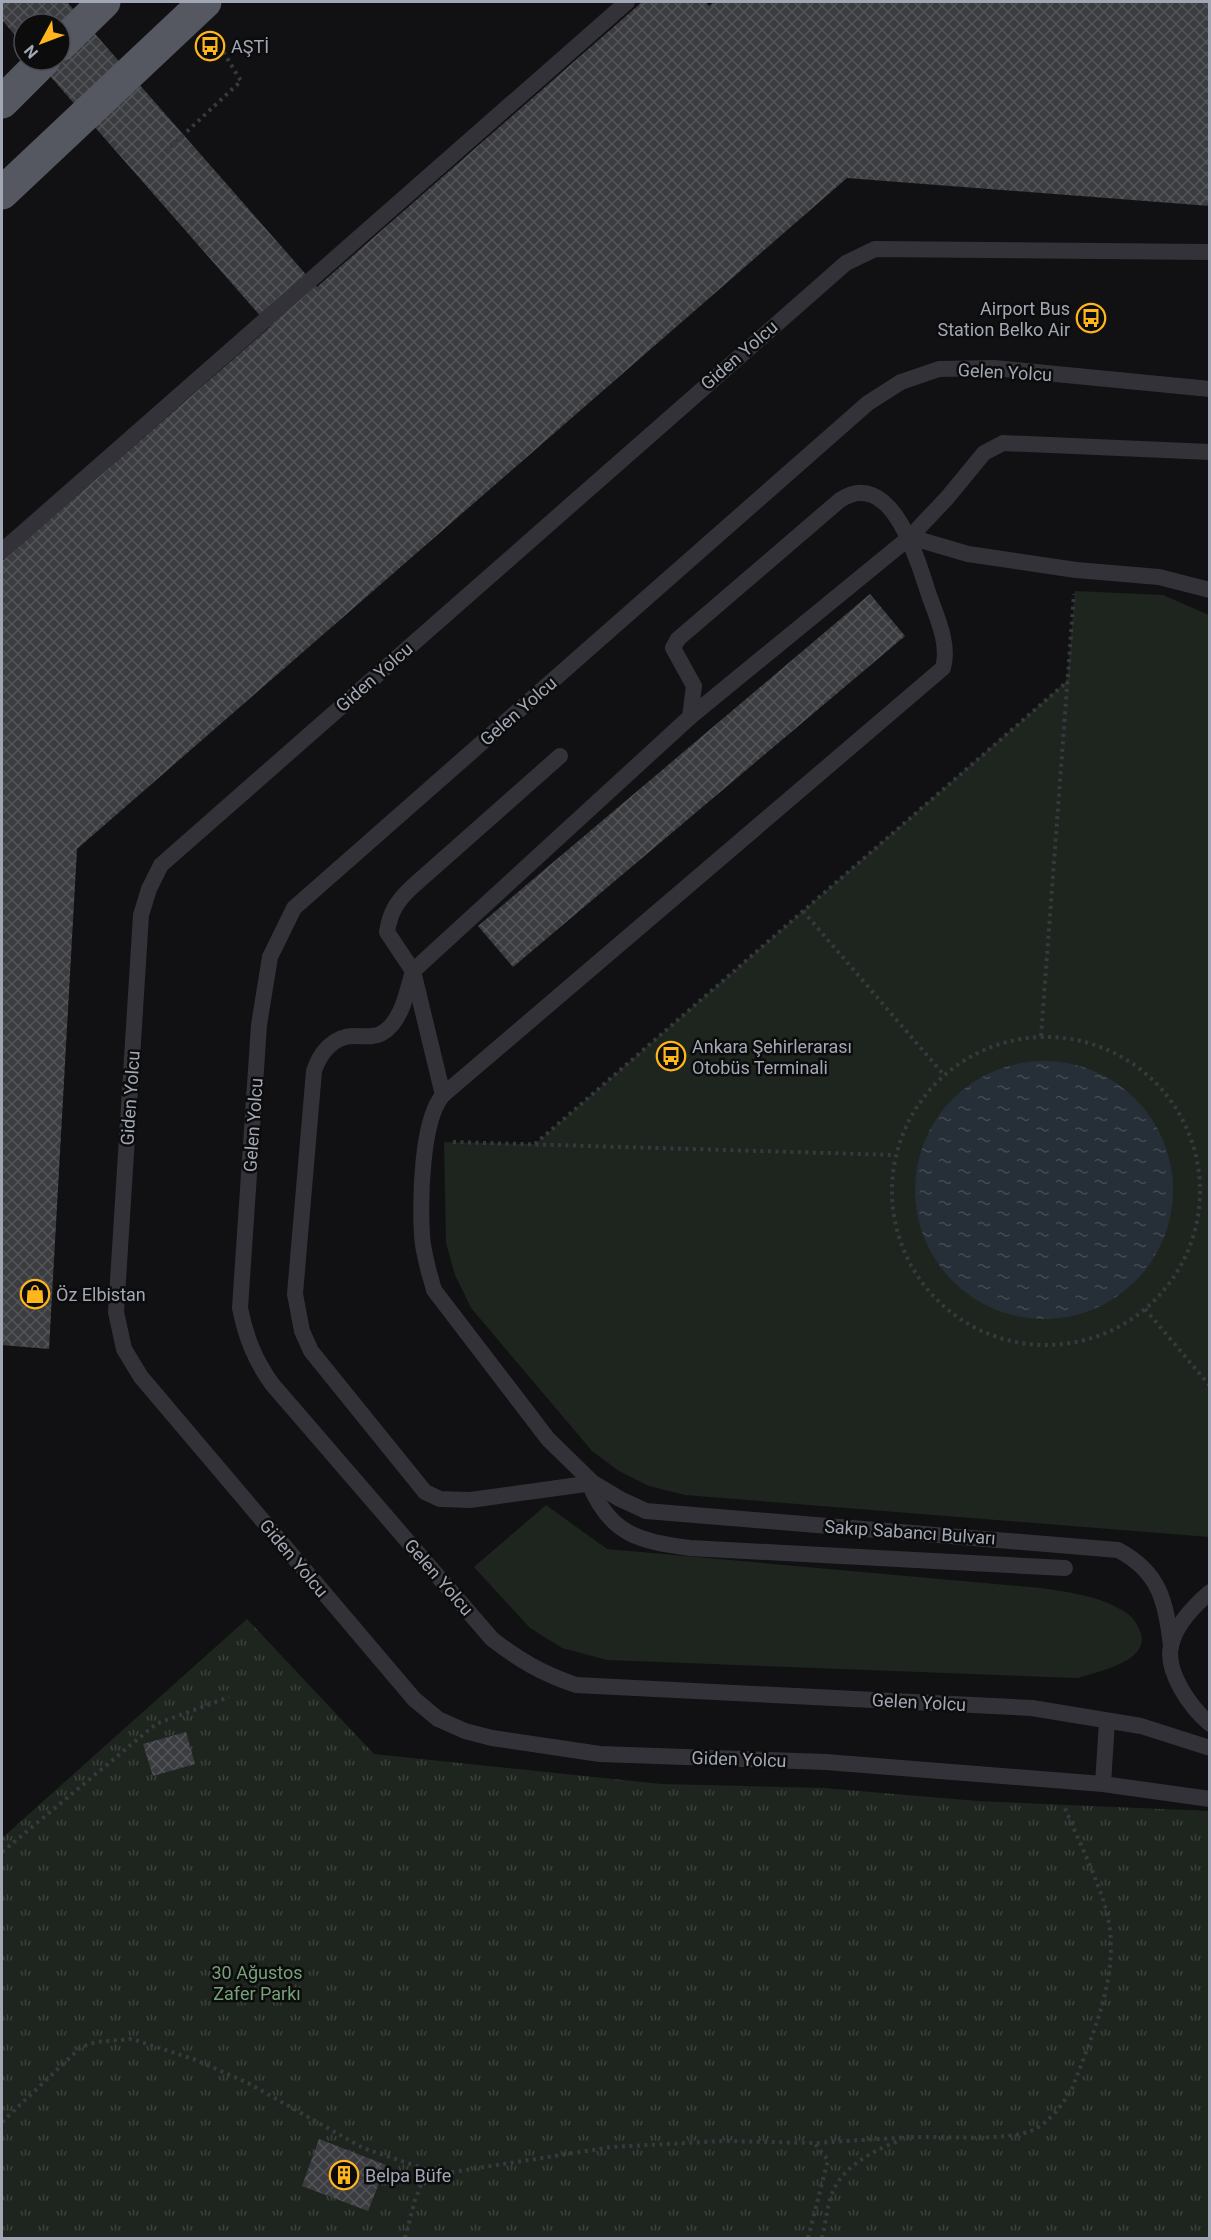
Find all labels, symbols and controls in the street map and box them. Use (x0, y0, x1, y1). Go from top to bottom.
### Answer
north arrow (12, 12, 72, 72)
bus stop icon: AŞTİ (194, 30, 226, 62)
place label: AŞTİ (231, 36, 269, 57)
text: N (20, 41, 42, 62)
place label: Airport Bus Station Belko Air (937, 298, 1070, 340)
bus stop icon: Airport Bus Station Belko Air (1075, 302, 1107, 334)
street label: Giden Yolcu (696, 316, 782, 394)
street label: Gelen Yolcu (957, 359, 1053, 385)
street label: Giden Yolcu (331, 638, 417, 716)
street label: Gelen Yolcu (476, 672, 560, 750)
place label: Ankara Şehirlerarası Otobüs Terminali (692, 1036, 852, 1078)
bus stop icon: Ankara Şehirlerarası Otobüs Terminali (655, 1040, 687, 1072)
street label: Giden Yolcu (116, 1050, 144, 1146)
street label: Gelen Yolcu (239, 1077, 267, 1173)
shop icon: Öz Elbistan (19, 1278, 51, 1310)
place label: Öz Elbistan (56, 1284, 146, 1305)
street label: Giden Yolcu (255, 1515, 333, 1601)
street label: Sakıp Sabancı Bulvarı (824, 1516, 996, 1548)
street label: Gelen Yolcu (400, 1535, 478, 1619)
street label: Gelen Yolcu (871, 1689, 967, 1715)
street label: Giden Yolcu (691, 1747, 787, 1771)
park label: 30 Ağustos Zafer Parkı (211, 1962, 303, 2004)
building icon: Belpa Büfe (328, 2159, 360, 2191)
place label: Belpa Büfe (365, 2165, 451, 2186)

